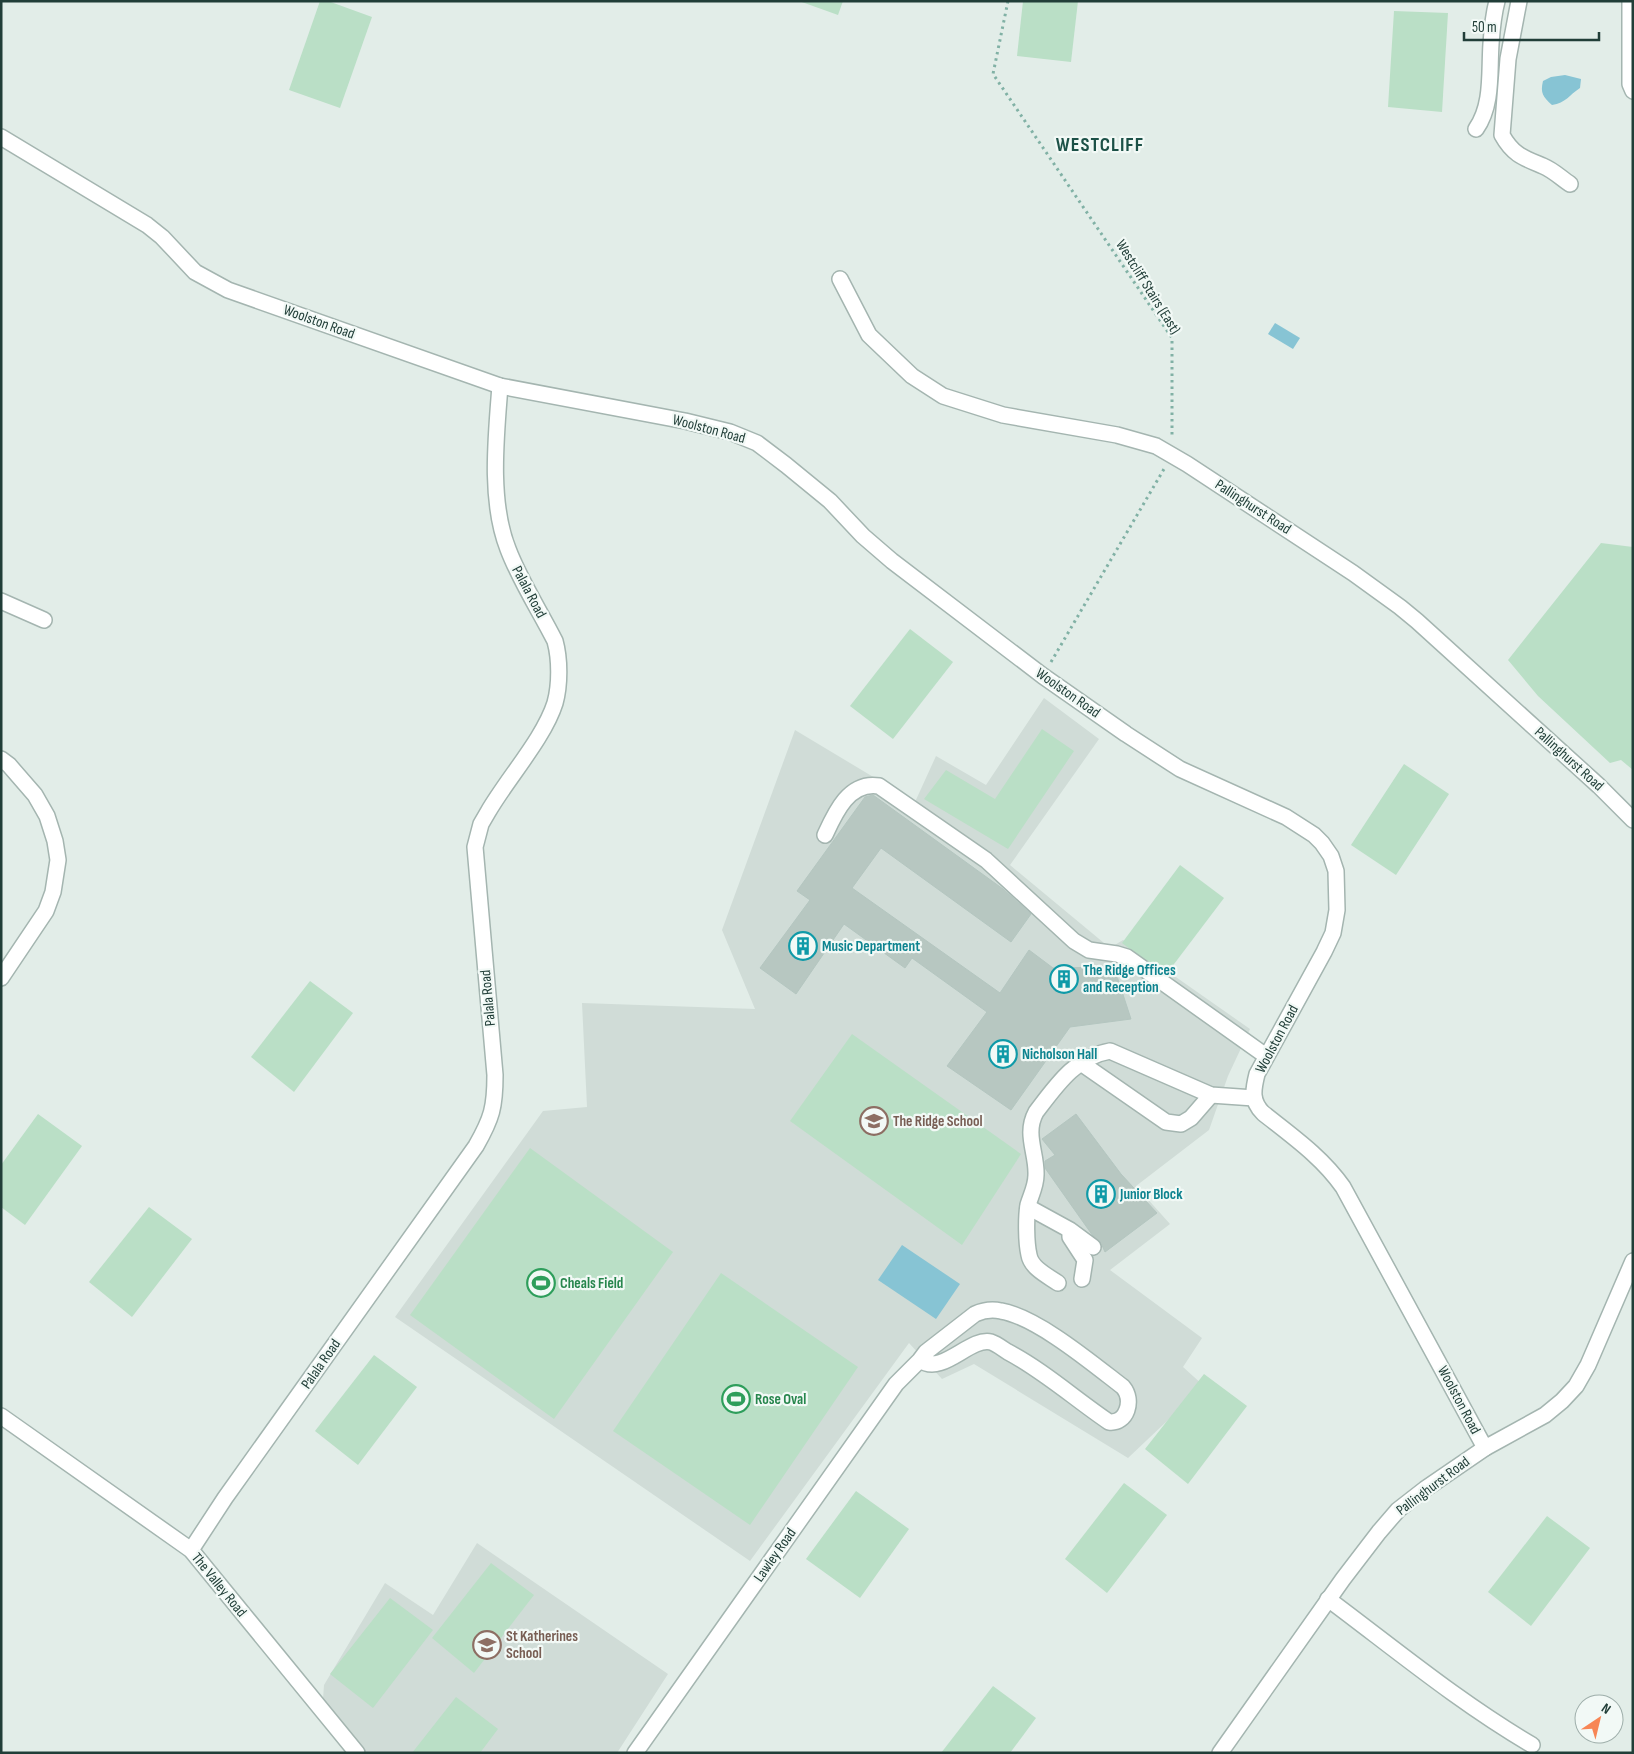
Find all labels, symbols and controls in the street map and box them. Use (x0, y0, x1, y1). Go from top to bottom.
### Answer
scale bar (1464, 10, 1599, 42)
text: 50 m (1472, 18, 1497, 37)
district label: WESTCLIFF (1056, 133, 1144, 157)
street label: Westcliff Stairs (East) (1111, 236, 1185, 338)
street label: Woolston Road (281, 300, 357, 344)
street label: Woolston Road (671, 410, 747, 448)
street label: Pallinghurst Road (1211, 475, 1295, 539)
street label: Palala Road (507, 563, 551, 621)
street label: Woolston Road (1032, 664, 1104, 722)
street label: Pallinghurst Road (1530, 723, 1608, 795)
building icon: Music Department (788, 931, 818, 961)
place label: Music Department (822, 937, 920, 956)
place label: The Ridge Offices and Reception (1083, 961, 1176, 997)
building icon: The Ridge Offices and Reception (1049, 964, 1079, 994)
street label: Palala Road (476, 969, 500, 1027)
street label: Woolston Road (1251, 1002, 1303, 1076)
building icon: Nicholson Hall (988, 1039, 1018, 1069)
place label: Nicholson Hall (1022, 1045, 1097, 1064)
school or university icon: The Ridge School (859, 1106, 889, 1136)
place label: The Ridge School (893, 1112, 983, 1131)
building icon: Junior Block (1086, 1179, 1116, 1209)
place label: Junior Block (1119, 1185, 1183, 1204)
sports icon: Cheals Field (526, 1268, 556, 1298)
place label: Cheals Field (560, 1274, 623, 1293)
street label: Palala Road (297, 1335, 345, 1393)
street label: Woolston Road (1433, 1363, 1485, 1437)
sports icon: Rose Oval (721, 1384, 751, 1414)
place label: Rose Oval (755, 1390, 806, 1409)
street label: Pallinghurst Road (1392, 1452, 1474, 1520)
street label: Lawley Road (750, 1524, 800, 1586)
street label: The Valley Road (187, 1549, 251, 1621)
place label: St Katherines School (506, 1627, 578, 1663)
school or university icon: St Katherines School (472, 1630, 502, 1660)
north arrow (1574, 1694, 1624, 1744)
text: N (1598, 1700, 1614, 1718)

